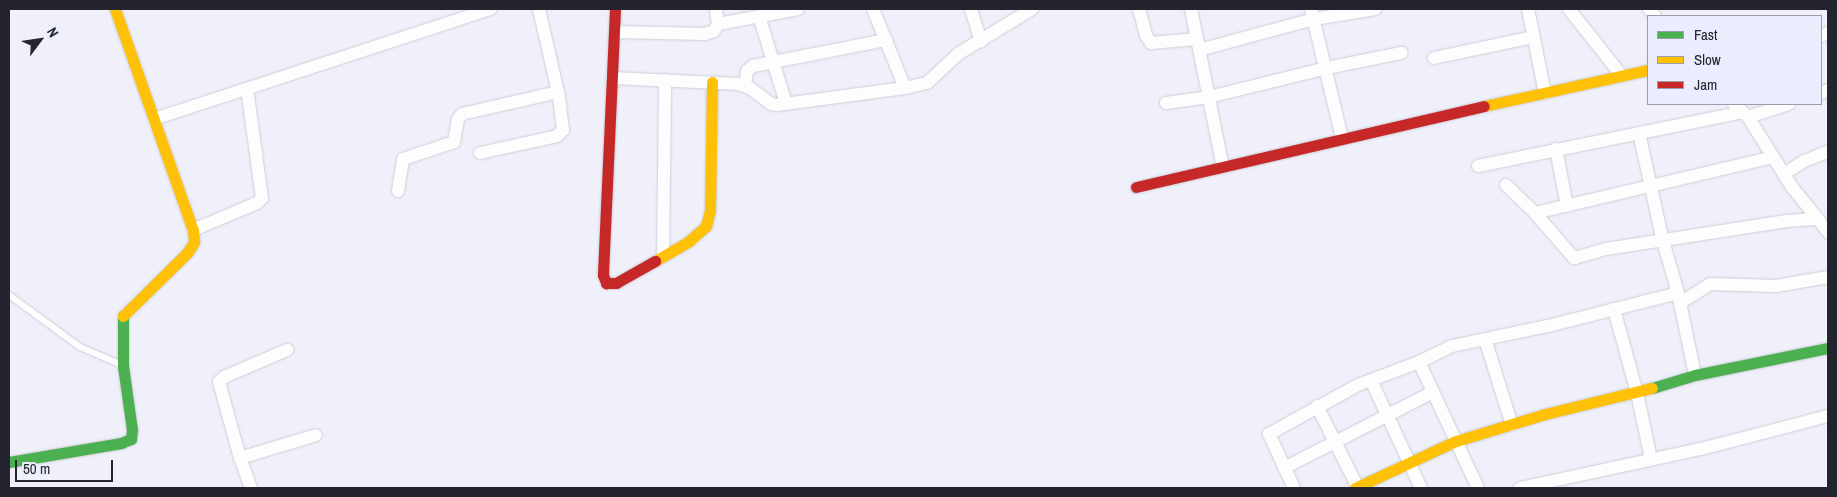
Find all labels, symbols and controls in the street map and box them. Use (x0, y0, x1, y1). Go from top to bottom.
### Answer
north arrow (15, 15, 65, 65)
legend (1647, 15, 1822, 105)
text: N (43, 24, 63, 40)
text: Fast (1694, 24, 1717, 45)
text: Slow (1694, 49, 1721, 70)
text: Jam (1694, 74, 1717, 95)
scale bar (18, 450, 115, 482)
text: 50 m (23, 458, 50, 479)

